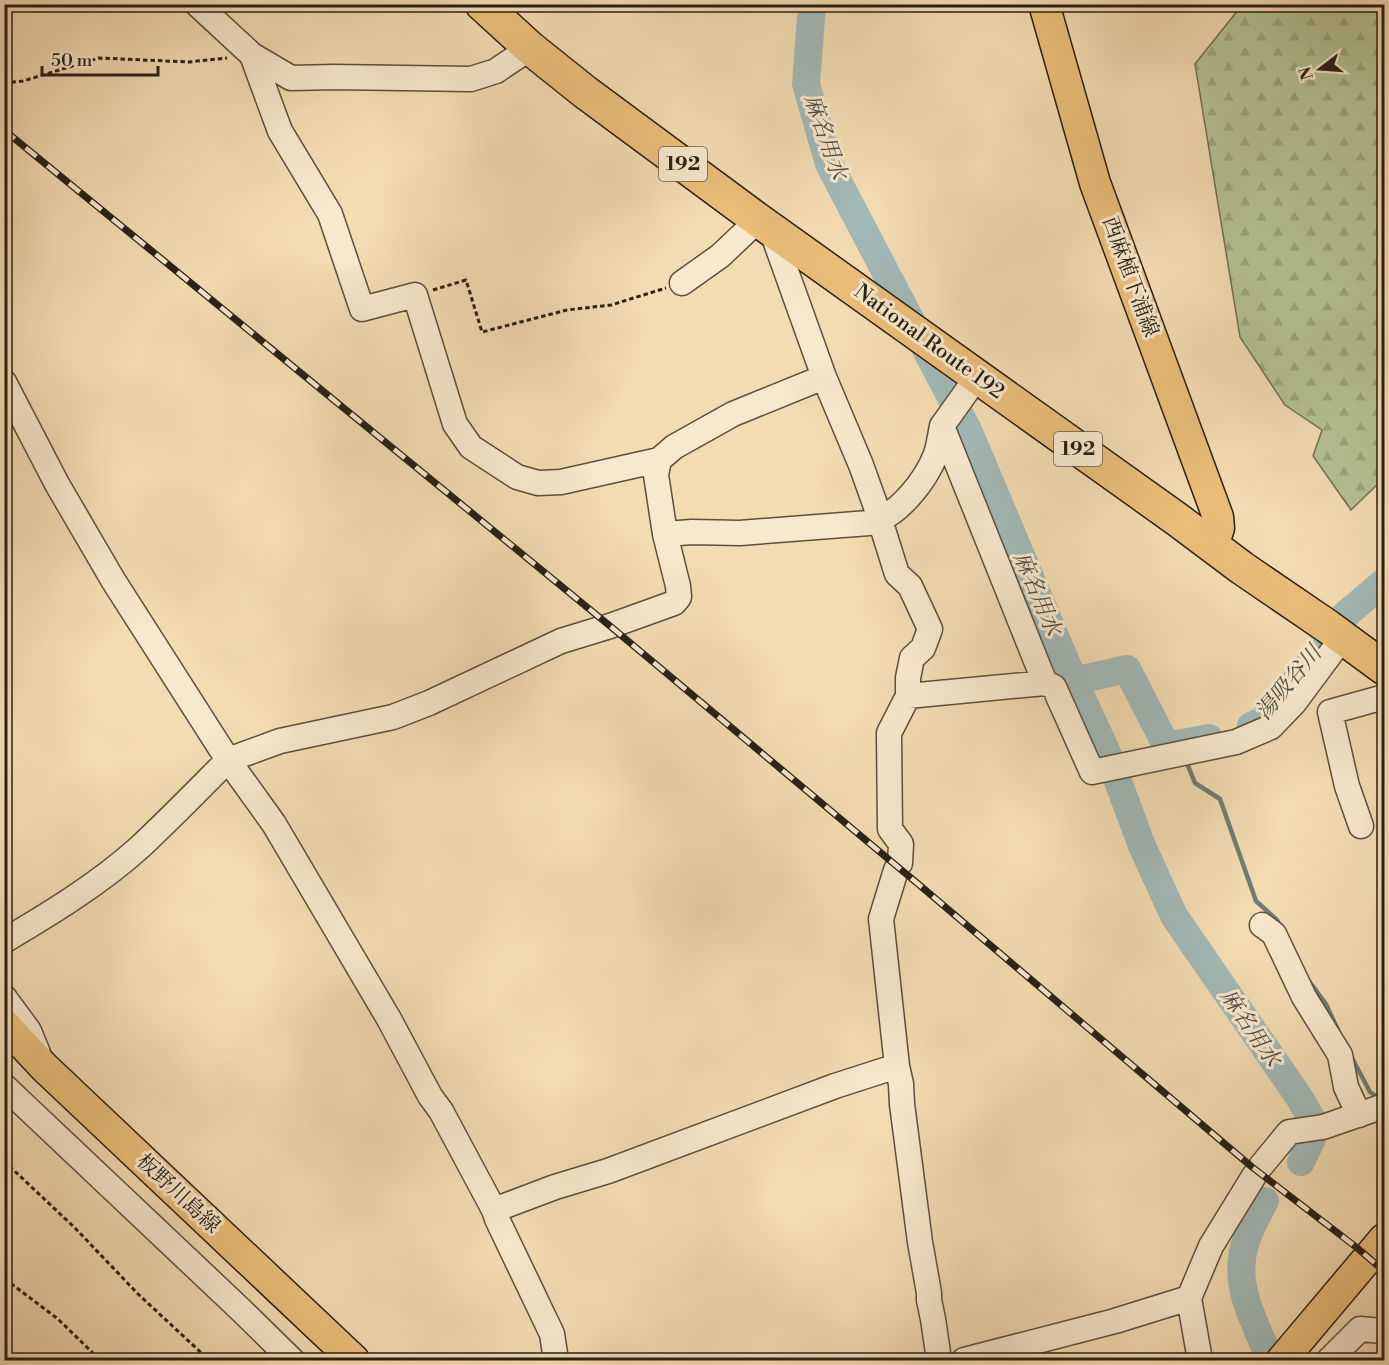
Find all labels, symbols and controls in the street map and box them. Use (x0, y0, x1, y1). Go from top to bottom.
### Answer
scale bar (42, 39, 158, 77)
north arrow (1290, 39, 1350, 99)
text: 50 m (51, 49, 93, 72)
text: N (1295, 64, 1318, 82)
water label: 麻名用水 (798, 91, 853, 185)
road number: 192 (659, 147, 707, 181)
street label: 西麻植下浦線 (1096, 213, 1164, 341)
street label: National Route 192 (849, 279, 1009, 405)
road number: 192 (1054, 432, 1102, 466)
water label: 麻名用水 (1007, 548, 1067, 642)
water label: 湯吸谷川 (1250, 639, 1329, 725)
water label: 麻名用水 (1214, 984, 1287, 1074)
street label: 板野川島線 (131, 1149, 225, 1239)

